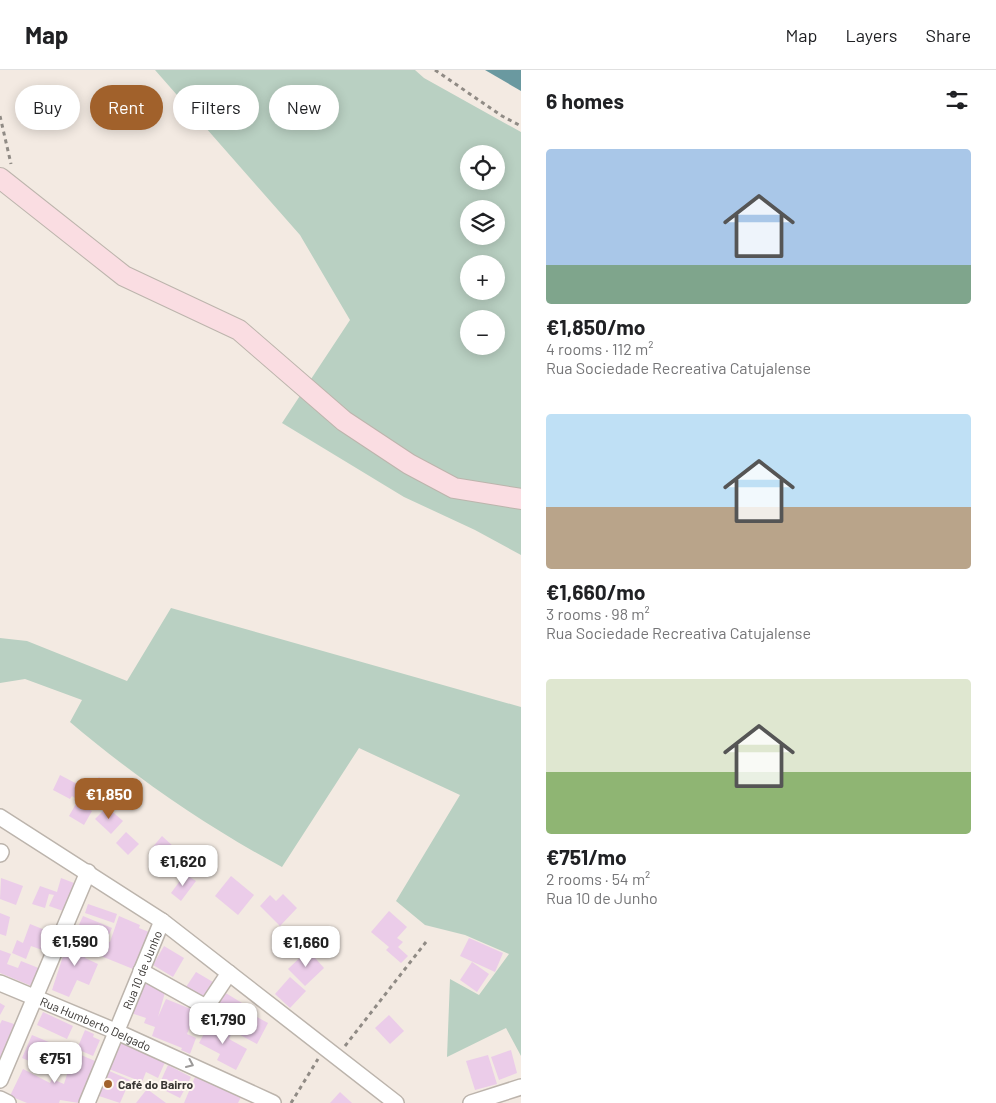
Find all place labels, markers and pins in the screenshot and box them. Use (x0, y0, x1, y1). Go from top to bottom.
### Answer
pin: €1,850 (68, 778, 150, 820)
pin: €1,620 (142, 844, 224, 887)
pin: €1,590 (34, 924, 116, 967)
pin: €1,660 (265, 926, 347, 968)
pin: €1,790 (182, 1002, 264, 1045)
pin: €751 (25, 1042, 85, 1084)
place label: Café do Bairro (118, 1077, 193, 1091)
marker: Café do Bairro (102, 1078, 114, 1090)

